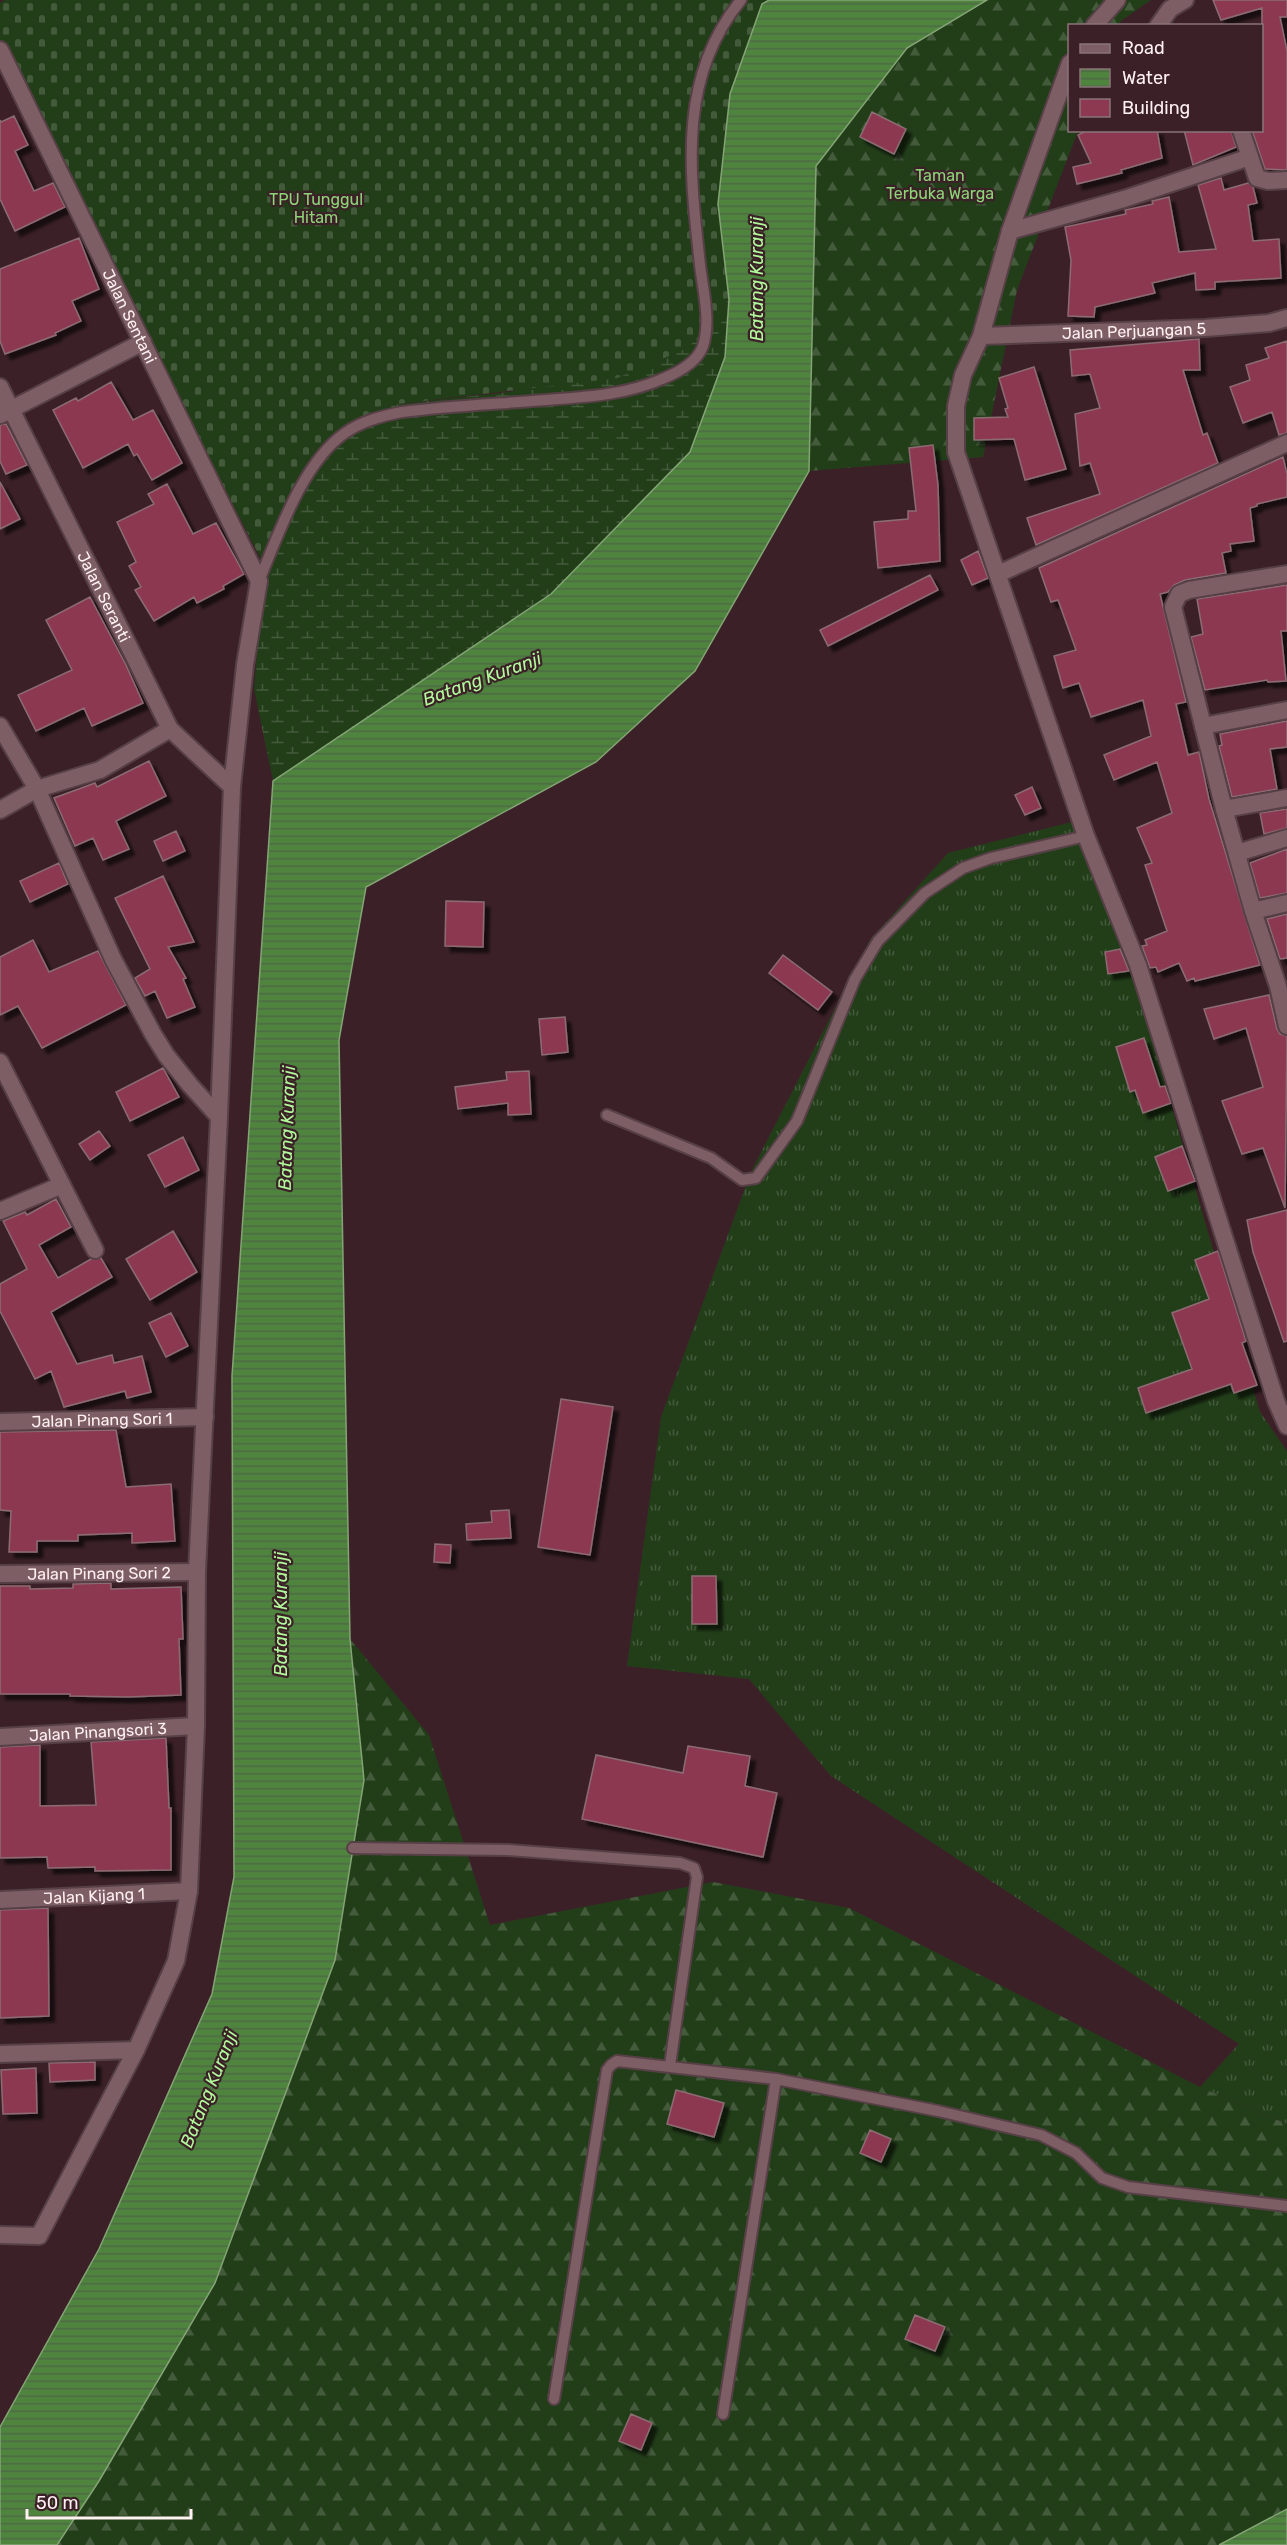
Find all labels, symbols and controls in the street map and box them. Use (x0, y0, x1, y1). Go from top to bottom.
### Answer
legend (1068, 24, 1263, 132)
text: Road (1122, 37, 1165, 59)
text: Water (1122, 67, 1170, 89)
text: Building (1122, 97, 1190, 119)
park label: Taman Terbuka Warga (886, 166, 994, 203)
park label: TPU Tunggul Hitam (269, 190, 363, 227)
water label: Batang Kuranji (746, 216, 768, 341)
street label: Jalan Sentani (99, 266, 161, 366)
street label: Jalan Perjuangan 5 (1061, 318, 1206, 343)
street label: Jalan Seranti (74, 548, 135, 645)
water label: Batang Kuranji (420, 647, 545, 711)
water label: Batang Kuranji (274, 1065, 300, 1191)
street label: Jalan Pinang Sori 1 (31, 1408, 173, 1431)
water label: Batang Kuranji (270, 1551, 292, 1676)
street label: Jalan Pinang Sori 2 (27, 1563, 171, 1583)
street label: Jalan Pinangsori 3 (28, 1718, 167, 1745)
street label: Jalan Kijang 1 (43, 1884, 145, 1907)
water label: Batang Kuranji (175, 2027, 243, 2151)
scale bar (27, 2482, 190, 2520)
text: 50 m (36, 2492, 79, 2514)

